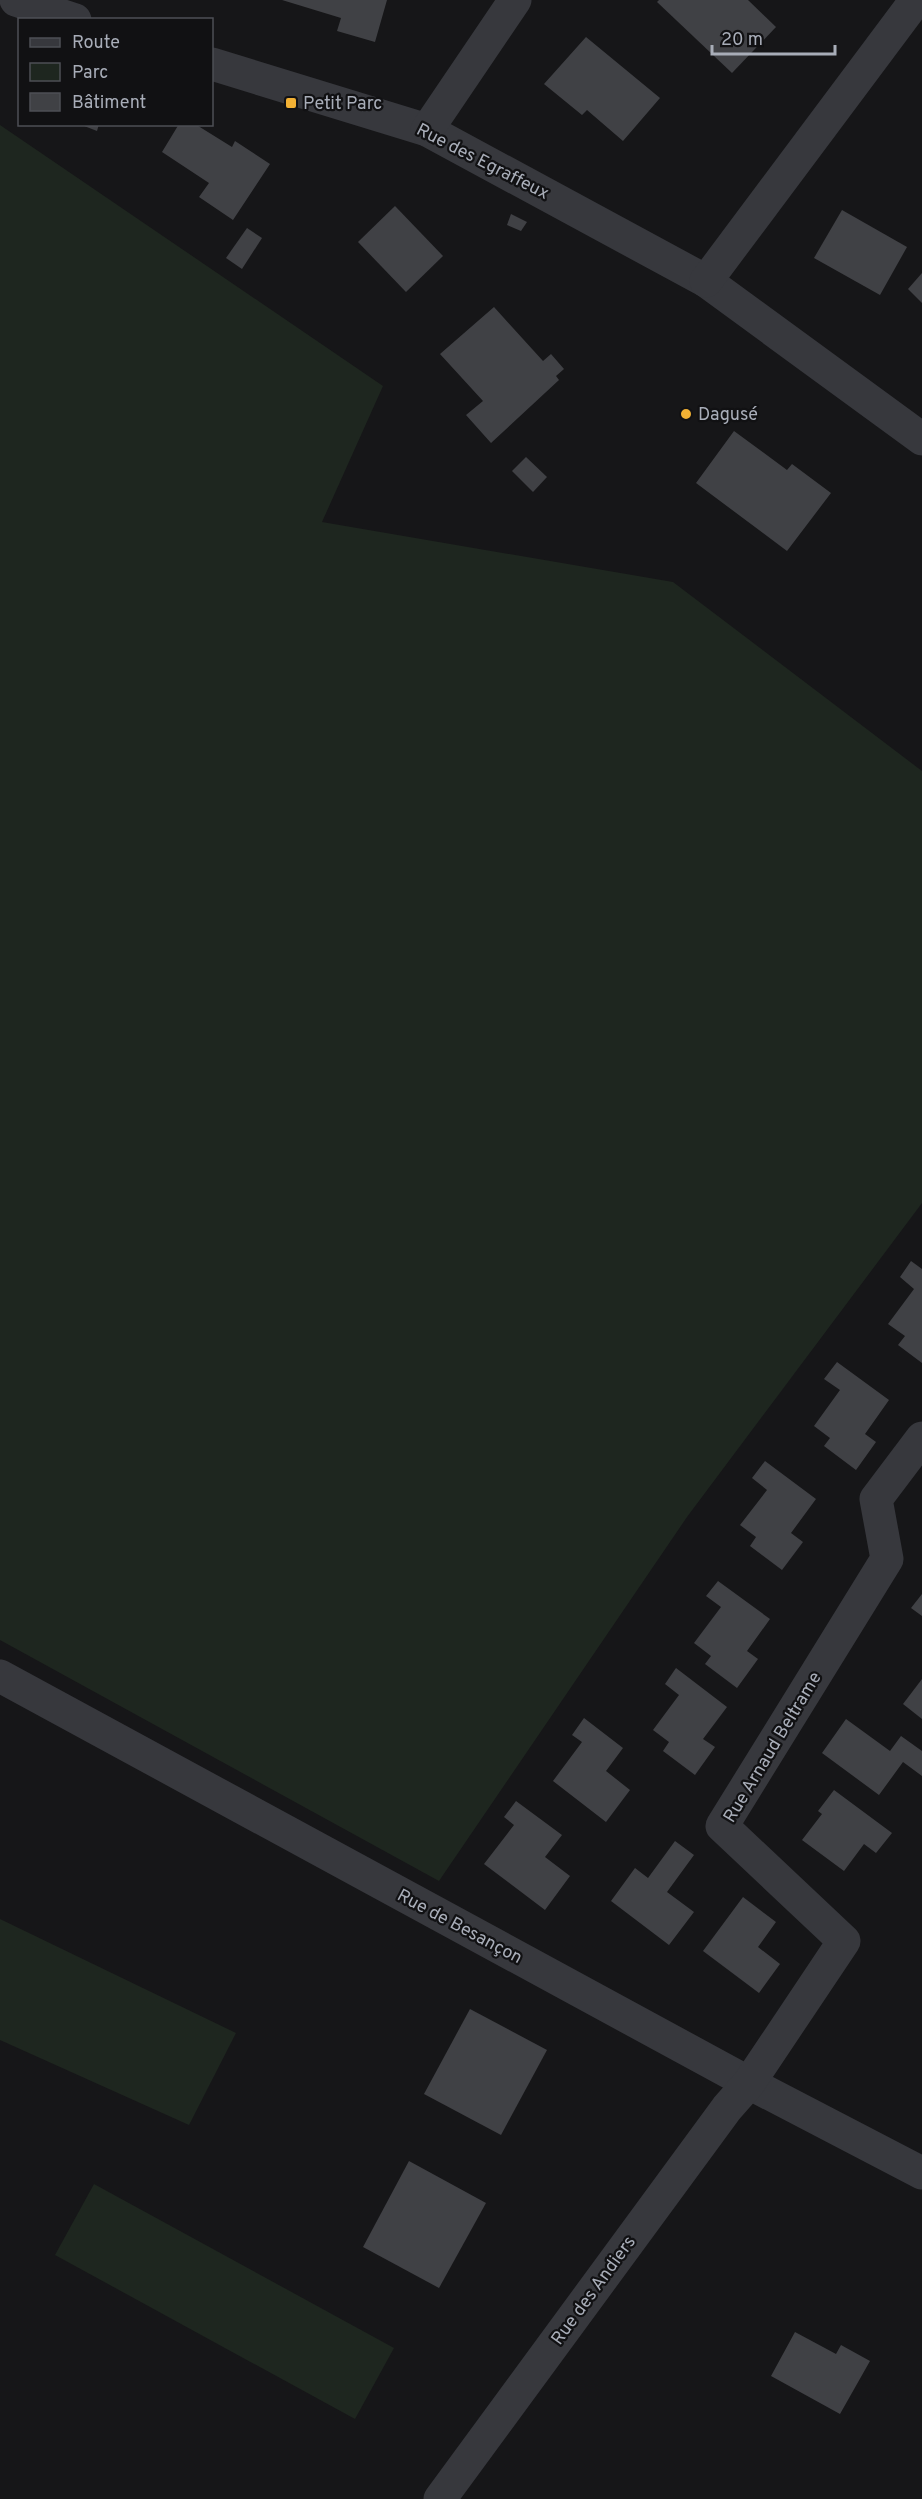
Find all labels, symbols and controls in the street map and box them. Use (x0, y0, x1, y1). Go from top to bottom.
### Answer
legend (18, 18, 213, 126)
scale bar (712, 18, 835, 56)
text: 20 m (721, 29, 763, 52)
text: Route (72, 32, 120, 55)
text: Parc (72, 62, 108, 85)
text: Bâtiment (72, 92, 146, 115)
place label: Petit Parc (303, 93, 382, 116)
marker: Petit Parc (284, 96, 298, 110)
street label: Rue des Egraffeux (412, 119, 553, 206)
place label: Dagusé (698, 404, 758, 427)
marker: Dagusé (679, 407, 693, 421)
street label: Rue Arnaud Beltrame (719, 1668, 827, 1827)
street label: Rue de Besançon (393, 1885, 526, 1970)
street label: Rue des Andiers (547, 2232, 642, 2350)

